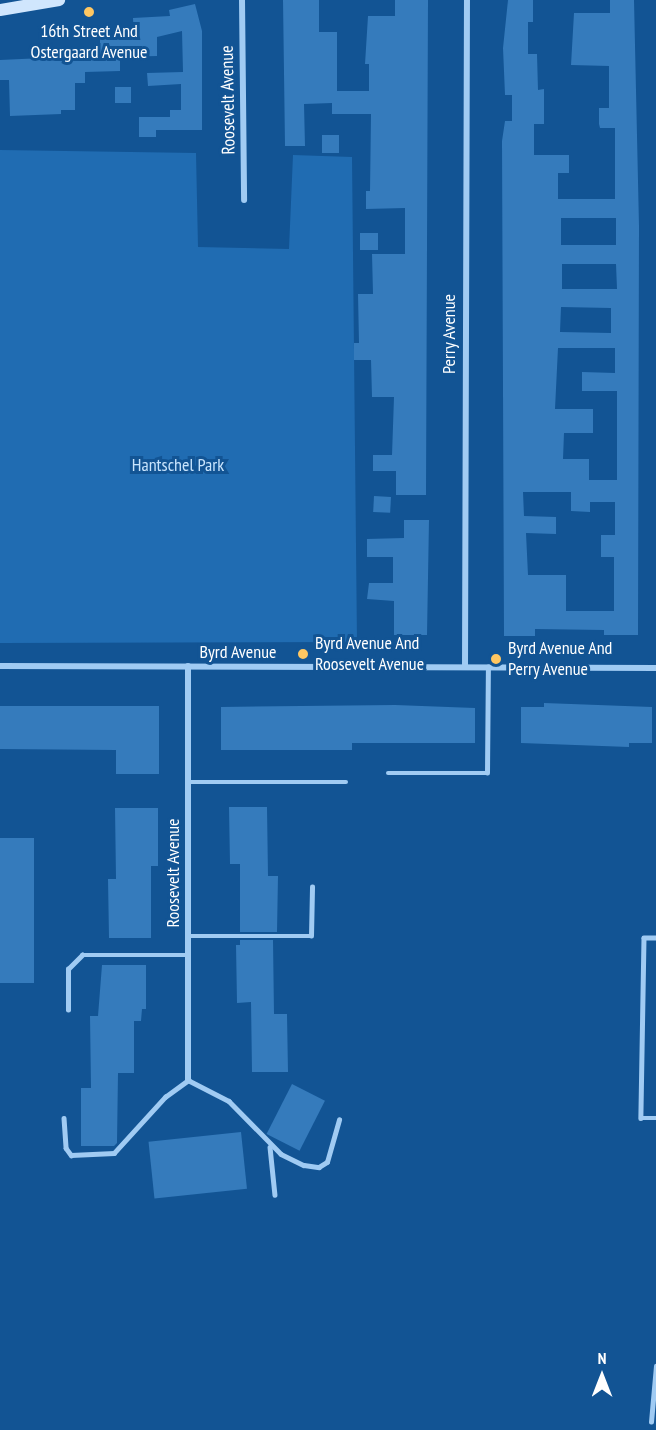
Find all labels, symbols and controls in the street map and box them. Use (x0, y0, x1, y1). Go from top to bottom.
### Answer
marker: 16th Street And Ostergaard Avenue (82, 5, 96, 19)
place label: 16th Street And Ostergaard Avenue (30, 21, 148, 63)
street label: Roosevelt Avenue (216, 45, 240, 155)
street label: Perry Avenue (438, 294, 460, 374)
park label: Hantschel Park (132, 454, 224, 476)
place label: Byrd Avenue And Roosevelt Avenue (315, 633, 425, 676)
place label: Byrd Avenue And Perry Avenue (508, 638, 613, 680)
street label: Byrd Avenue (199, 641, 277, 663)
marker: Byrd Avenue And Roosevelt Avenue (296, 647, 310, 661)
marker: Byrd Avenue And Perry Avenue (489, 652, 503, 666)
street label: Roosevelt Avenue (162, 818, 184, 928)
north arrow (572, 1346, 632, 1406)
text: N (598, 1348, 606, 1368)

